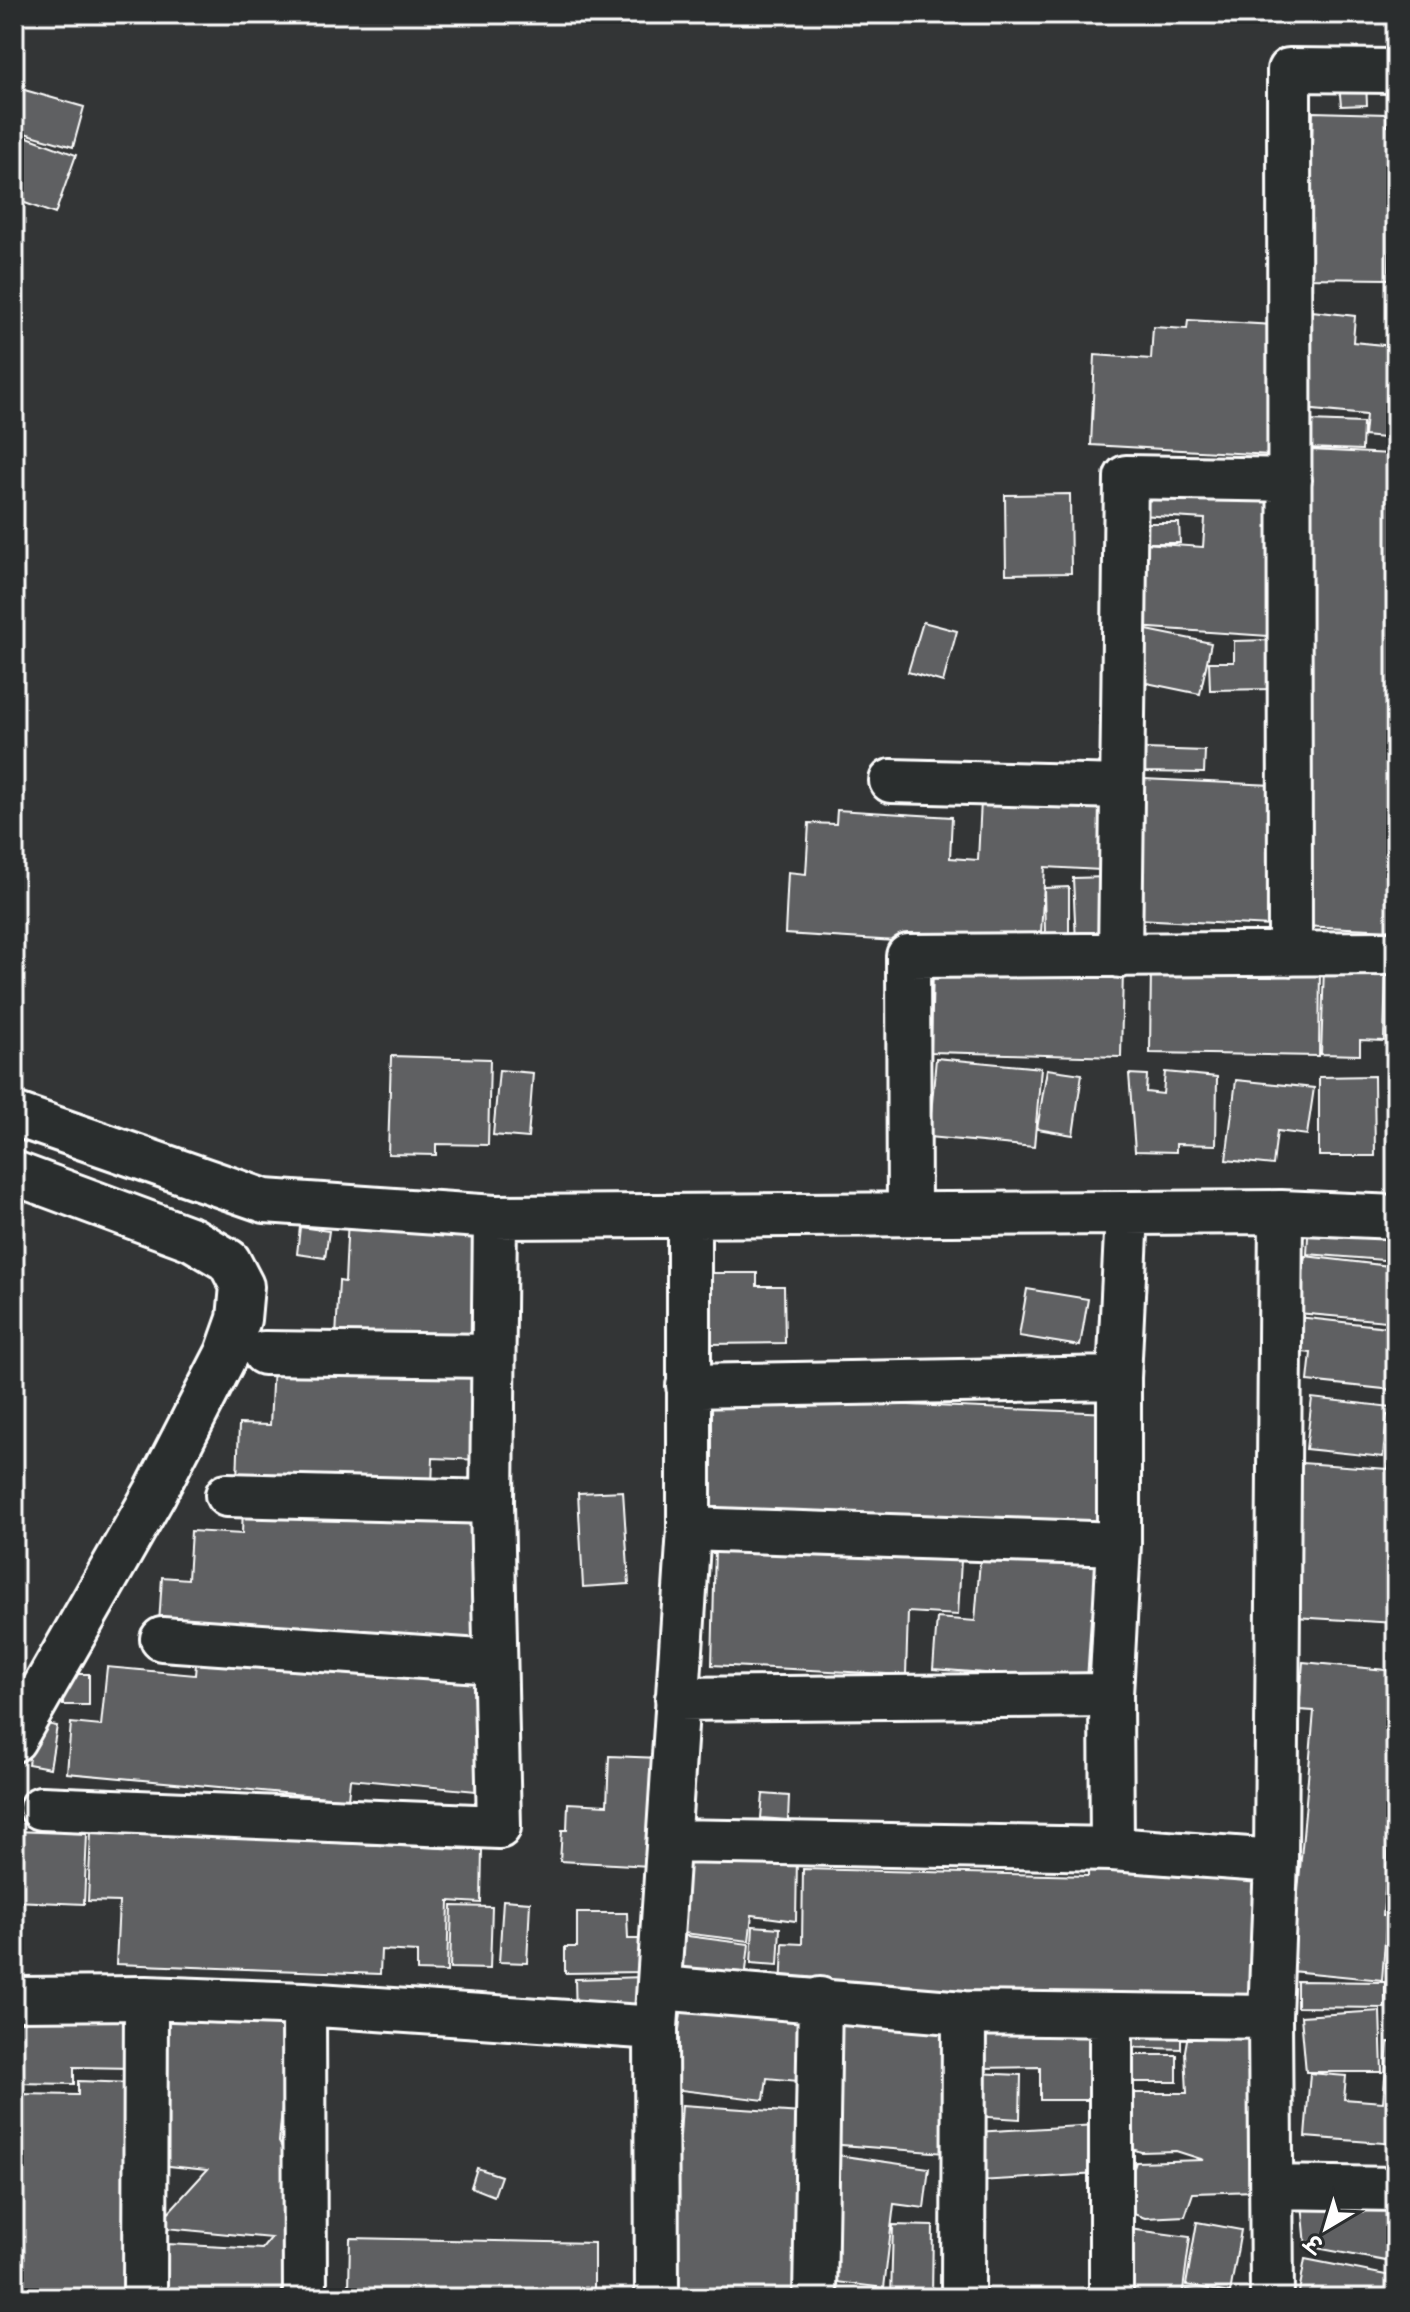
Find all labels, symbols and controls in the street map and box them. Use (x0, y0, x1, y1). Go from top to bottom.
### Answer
north arrow (1286, 2188, 1366, 2268)
text: उ (1295, 2226, 1330, 2264)

